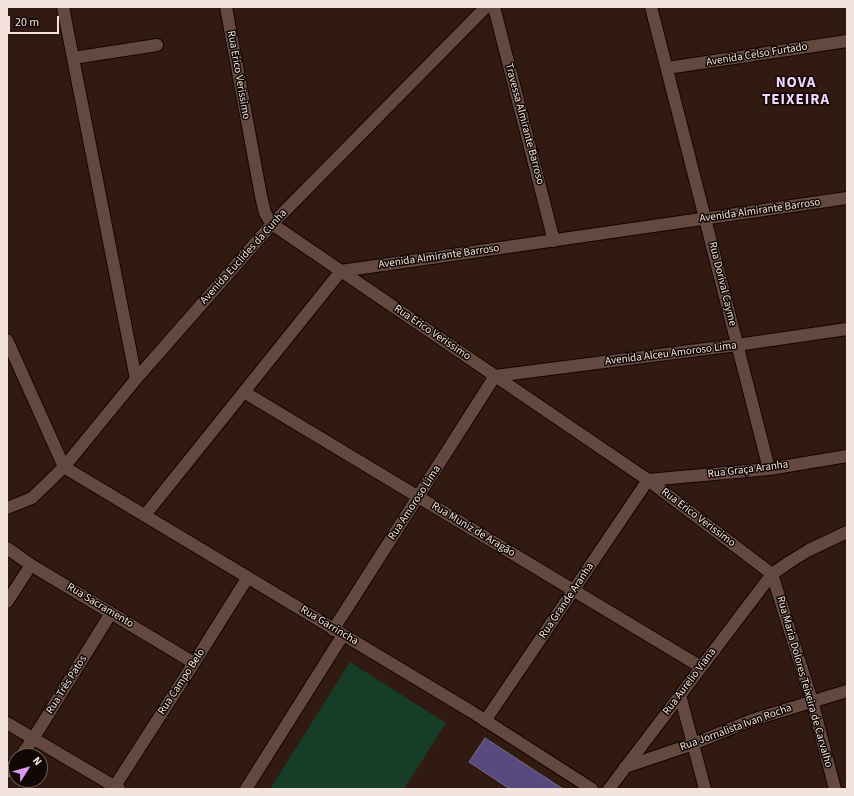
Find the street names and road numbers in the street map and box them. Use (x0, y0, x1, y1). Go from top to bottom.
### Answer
street label: Rua Erico Verissimo (224, 30, 252, 120)
street label: Avenida Celso Furtado (705, 40, 809, 70)
street label: Travessa Almirante Barroso (501, 62, 547, 186)
street label: Avenida Almirante Barroso (699, 196, 821, 226)
street label: Avenida Euclides da Cunha (198, 207, 290, 307)
street label: Rua Dorival Cayme (705, 241, 739, 327)
street label: Avenida Almirante Barroso (378, 242, 500, 272)
street label: Rua Erico Verissimo (391, 302, 473, 364)
street label: Avenida Alceu Amoroso Lima (604, 339, 738, 369)
street label: Rua Graça Aranha (707, 459, 789, 481)
street label: Rua Amoroso Lima (386, 463, 444, 543)
street label: Rua Erico Verissimo (658, 486, 738, 550)
street label: Rua Muniz de Aragão (429, 500, 517, 560)
street label: Rua Grande Aranha (537, 561, 597, 641)
street label: Rua Sacramento (64, 581, 136, 631)
street label: Rua Maria Dolores Teixeira de Carvalho (773, 595, 835, 769)
street label: Rua Garrincha (298, 604, 360, 648)
street label: Rua Aurelio Viana (661, 646, 719, 718)
street label: Rua Campo Belo (156, 647, 208, 717)
street label: Rua Três Patos (44, 653, 90, 717)
street label: Rua Jornalista Ivan Rocha (678, 702, 794, 754)

